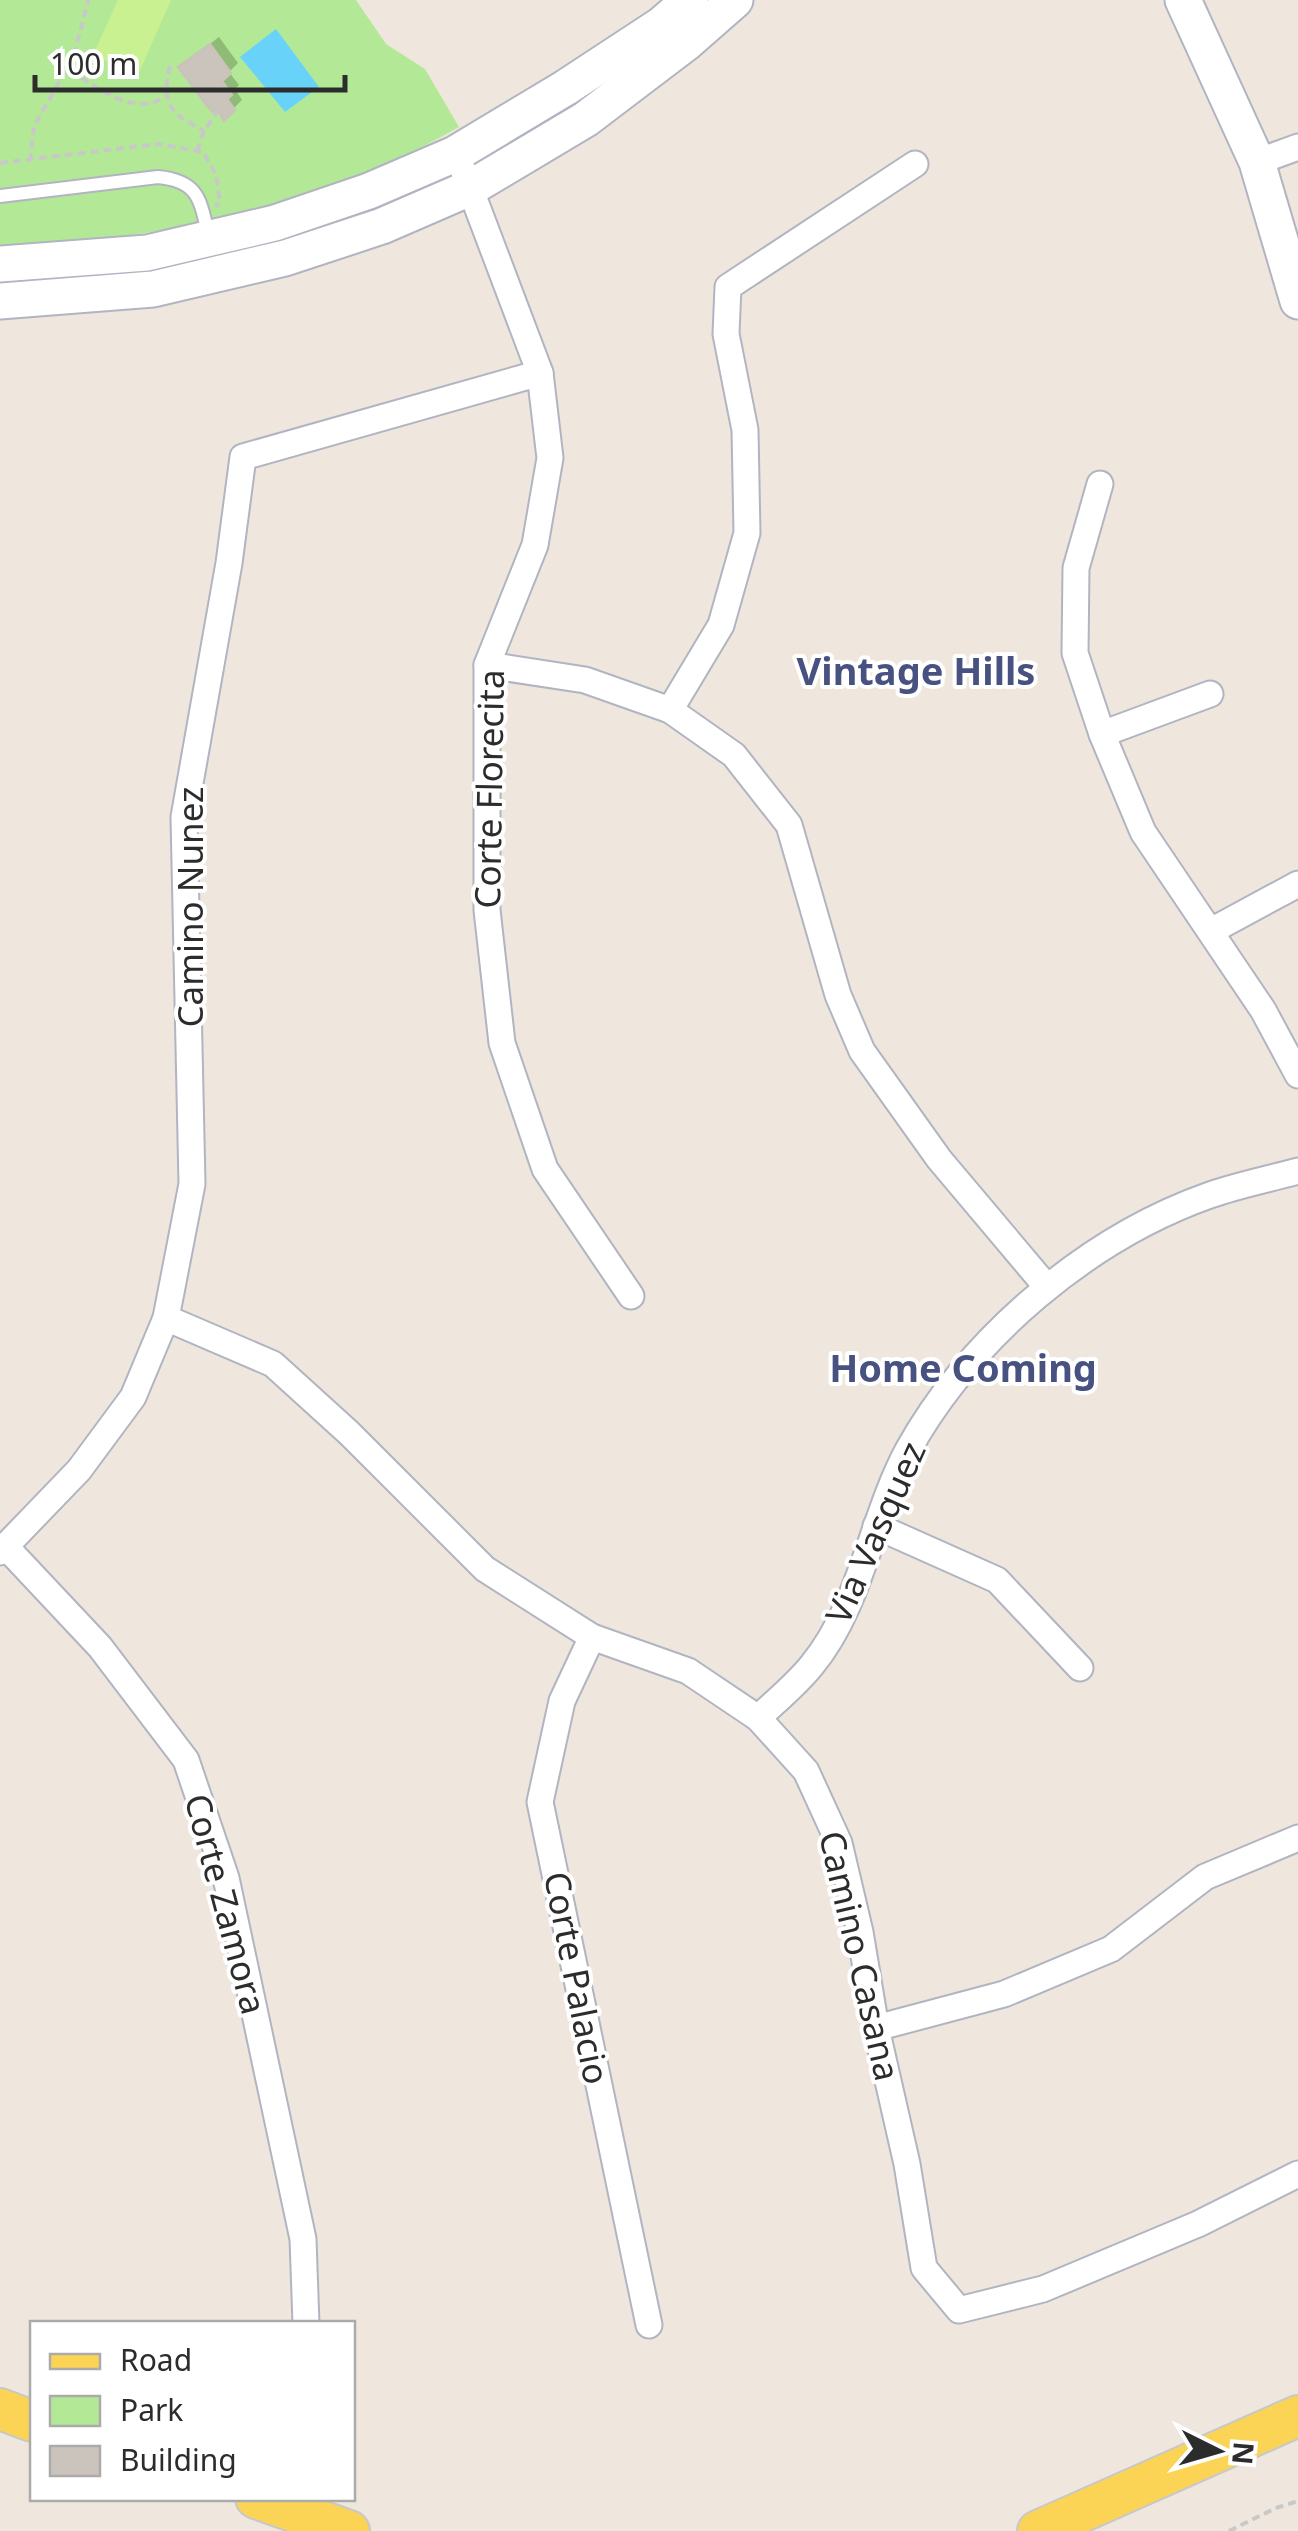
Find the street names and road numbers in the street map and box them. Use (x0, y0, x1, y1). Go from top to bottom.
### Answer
street label: Corte Florecita (463, 669, 514, 909)
street label: Camino Nunez (166, 786, 213, 1028)
street label: Via Vasquez (814, 1434, 936, 1631)
street label: Corte Zamora (174, 1788, 278, 2019)
street label: Camino Casana (809, 1826, 912, 2085)
street label: Corte Palacio (534, 1867, 621, 2088)

